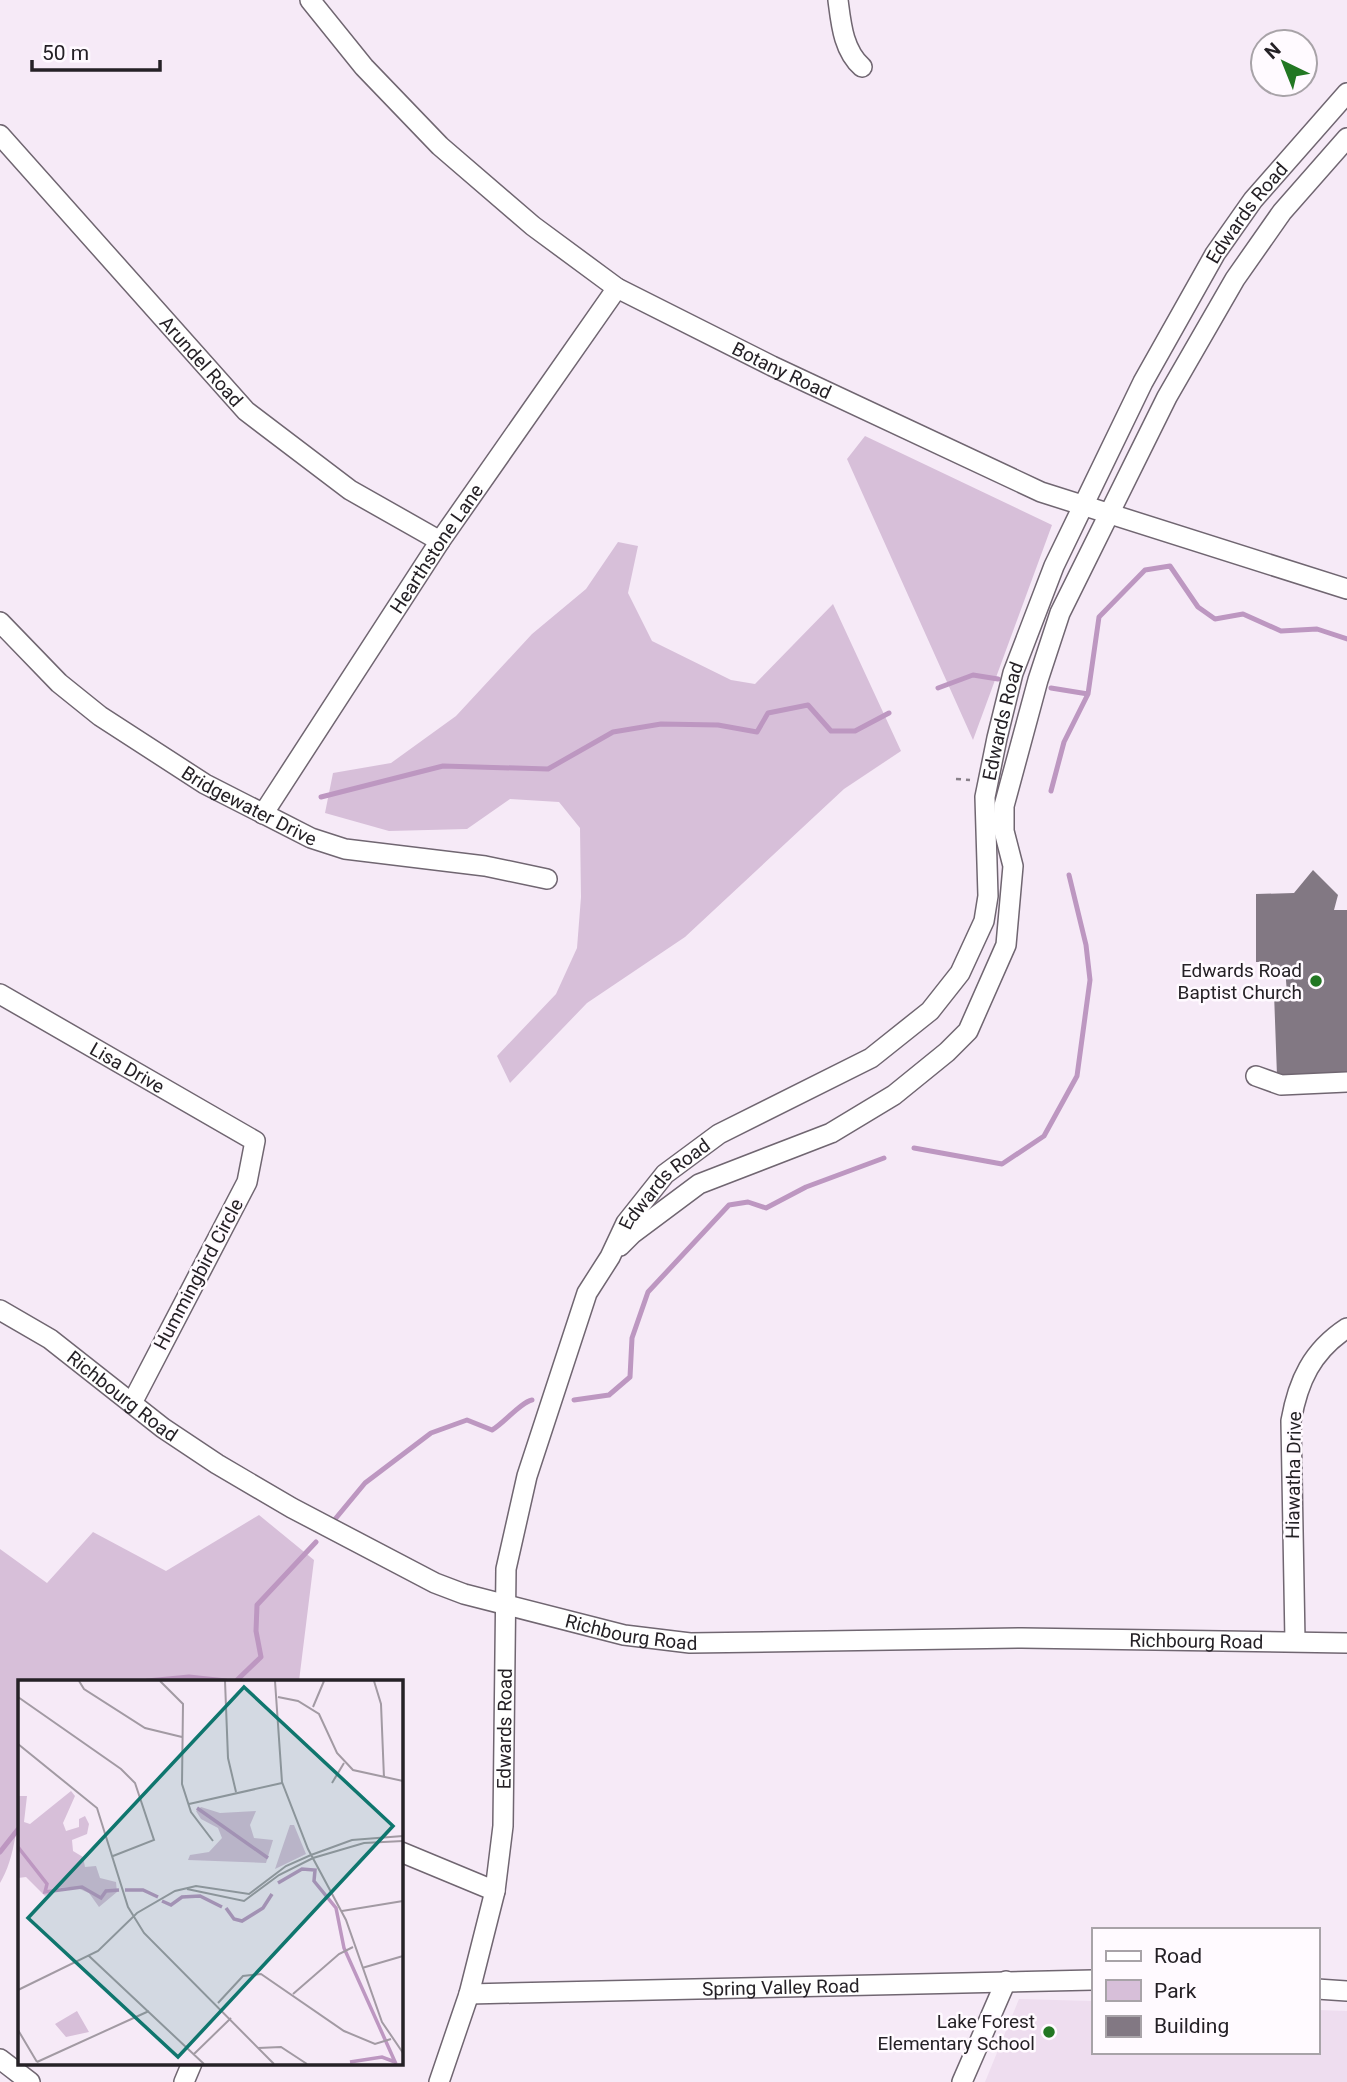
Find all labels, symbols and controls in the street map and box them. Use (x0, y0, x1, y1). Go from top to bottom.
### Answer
scale bar (32, 28, 159, 72)
north arrow (1249, 28, 1319, 98)
text: N (1260, 38, 1285, 64)
text: 50 m (42, 41, 89, 65)
street label: Edwards Road (1201, 158, 1293, 267)
street label: Arundel Road (155, 311, 248, 412)
street label: Botany Road (728, 337, 835, 404)
street label: Hearthstone Lane (385, 480, 488, 618)
street label: Edwards Road (978, 659, 1028, 782)
street label: Bridgewater Drive (177, 761, 319, 851)
place label: Edwards Road Baptist Church (1178, 959, 1302, 1004)
marker: Edwards Road Baptist Church (1308, 973, 1324, 989)
street label: Lisa Drive (86, 1037, 169, 1098)
street label: Edwards Road (614, 1134, 715, 1233)
street label: Hummingbird Circle (149, 1195, 248, 1354)
street label: Richbourg Road (62, 1346, 182, 1447)
street label: Hiawatha Drive (1281, 1411, 1306, 1539)
street label: Richbourg Road (563, 1609, 698, 1655)
street label: Richbourg Road (1129, 1629, 1263, 1654)
street label: Edwards Road (492, 1668, 517, 1789)
inset map (18, 1680, 402, 2064)
legend (1092, 1928, 1319, 2054)
text: Road (1154, 1944, 1202, 1968)
street label: Spring Valley Road (702, 1974, 860, 2001)
text: Park (1154, 1979, 1197, 2003)
place label: Lake Forest Elementary School (877, 2010, 1035, 2055)
text: Building (1154, 2014, 1229, 2038)
marker: Lake Forest Elementary School (1041, 2024, 1057, 2040)

